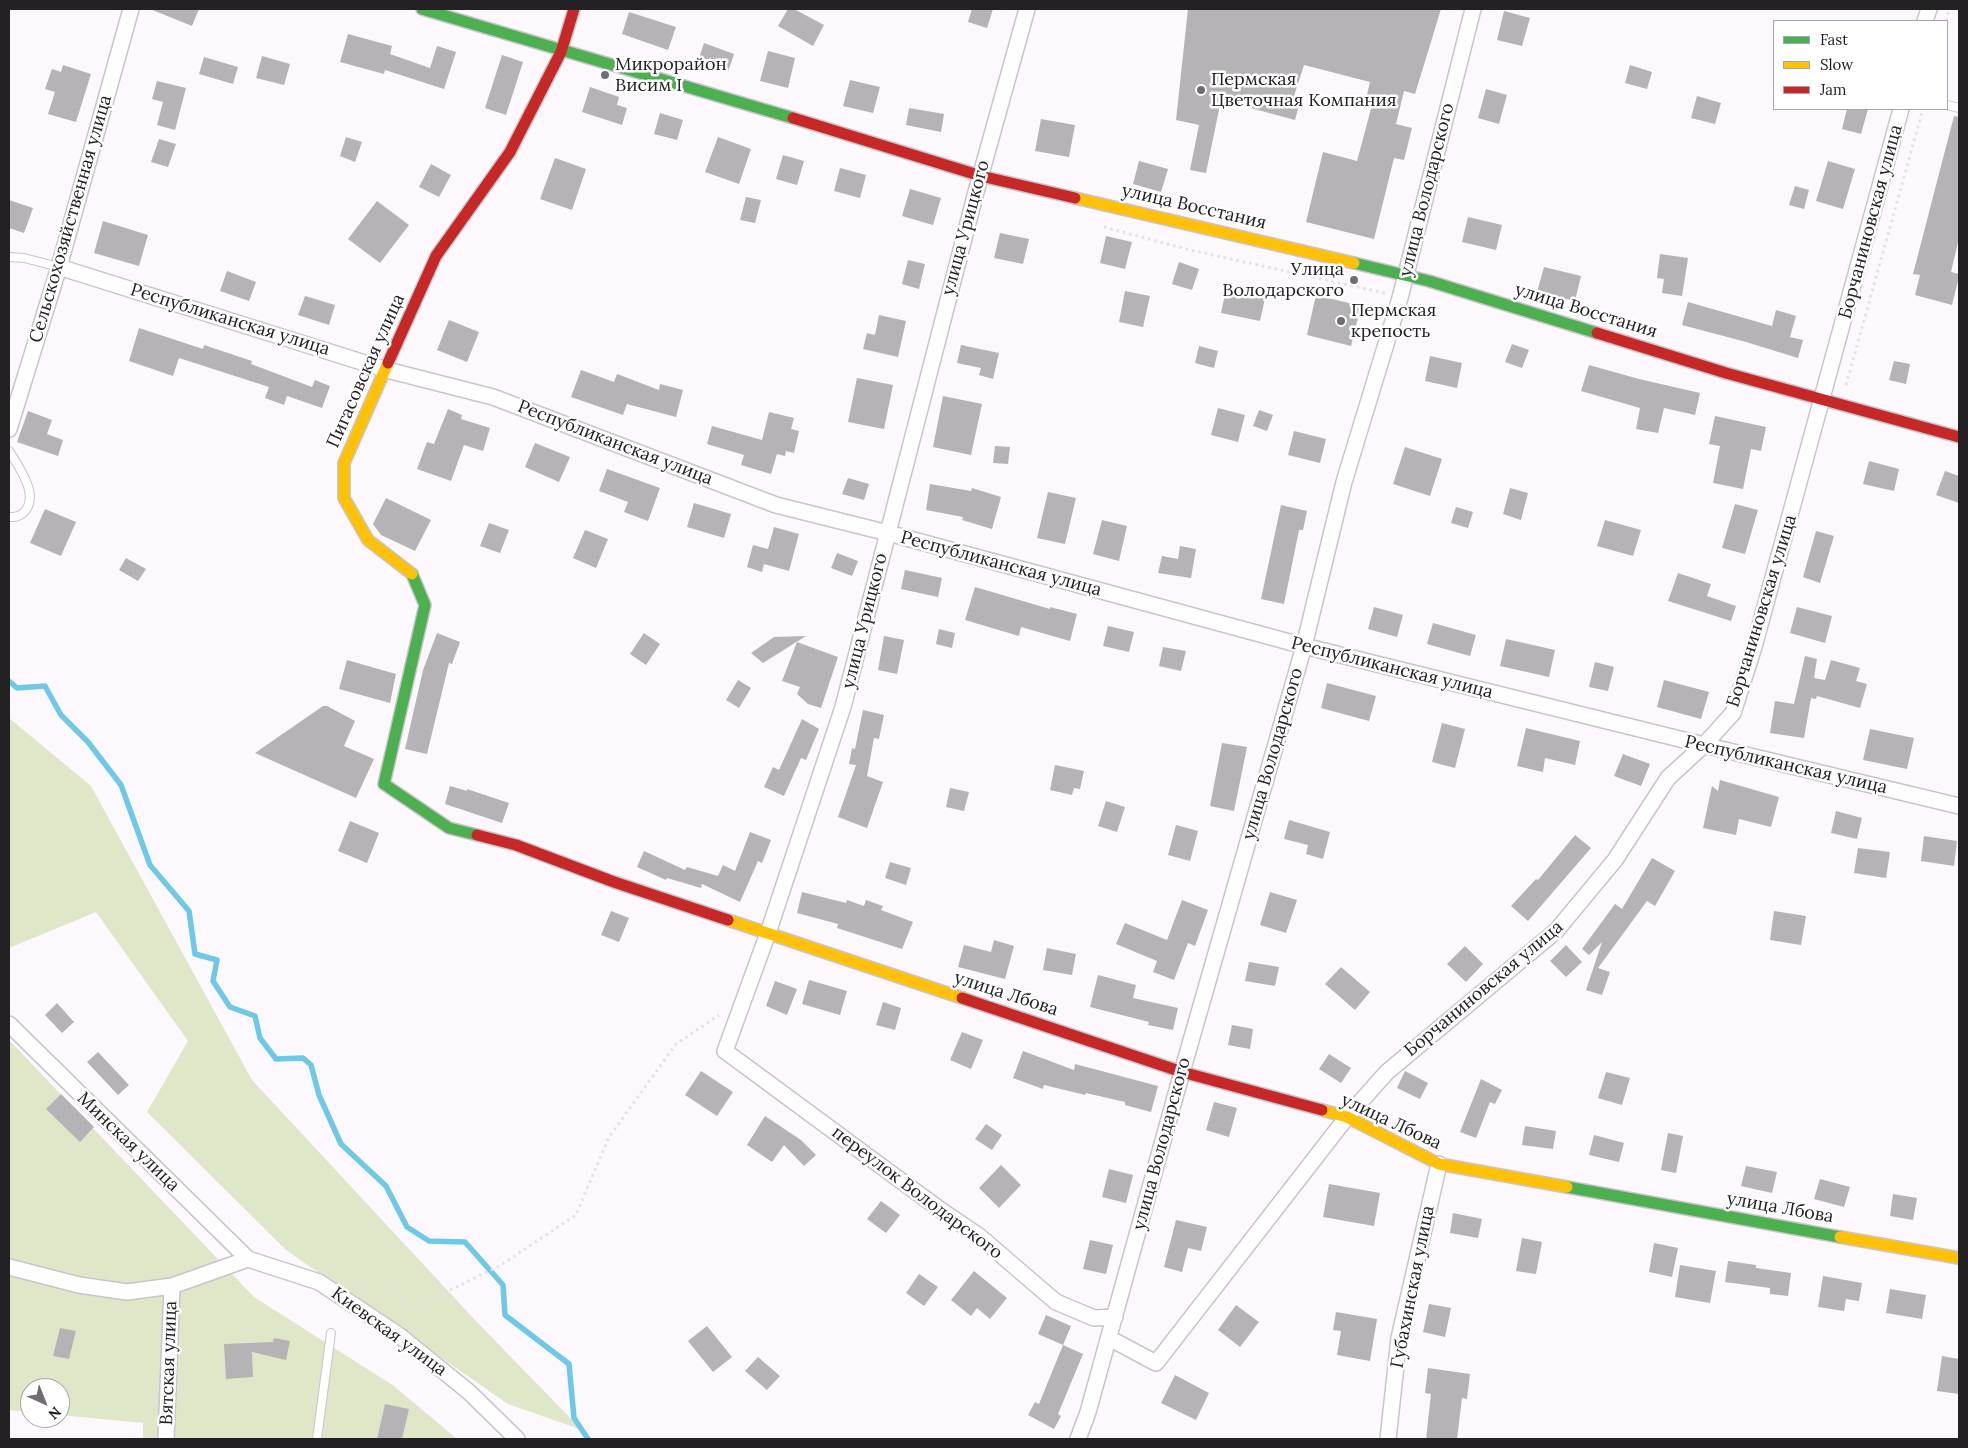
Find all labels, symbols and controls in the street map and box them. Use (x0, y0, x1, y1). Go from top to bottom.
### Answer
legend (1773, 20, 1948, 110)
text: Fast (1820, 30, 1848, 49)
place label: Микрорайон Висим I (615, 54, 727, 96)
text: Slow (1820, 55, 1853, 74)
marker: Микрорайон Висим I (599, 69, 611, 81)
place label: Пермская Цветочная Компания (1211, 69, 1397, 112)
text: Jam (1820, 80, 1847, 99)
marker: Пермская Цветочная Компания (1195, 84, 1207, 96)
street label: Сельскохозяйственная улица (25, 93, 117, 345)
street label: улица Володарского (1395, 101, 1459, 279)
street label: Борчаниновская улица (1835, 123, 1907, 321)
street label: улица Урицкого (938, 158, 994, 298)
street label: улица Восстания (1120, 180, 1268, 234)
place label: Улица Володарского (1222, 259, 1344, 302)
marker: Улица Володарского (1348, 274, 1360, 286)
street label: Республиканская улица (128, 279, 332, 361)
street label: улица Восстания (1512, 279, 1660, 343)
street label: Пигасовская улица (322, 291, 410, 451)
place label: Пермская крепость (1351, 300, 1436, 342)
marker: Пермская крепость (1335, 315, 1347, 327)
street label: Республиканская улица (514, 396, 716, 490)
street label: Борчаниновская улица (1722, 512, 1802, 710)
street label: Республиканская улица (898, 527, 1104, 601)
street label: улица Урицкого (838, 551, 892, 691)
street label: Республиканская улица (1289, 632, 1495, 704)
street label: улица Володарского (1238, 665, 1308, 843)
street label: Республиканская улица (1683, 731, 1889, 799)
street label: Борчаниновская улица (1400, 916, 1568, 1062)
street label: улица Лбова (951, 967, 1061, 1021)
street label: улица Володарского (1129, 1055, 1195, 1233)
street label: Минская улица (72, 1088, 184, 1196)
street label: улица Лбова (1337, 1089, 1445, 1155)
street label: переулок Володарского (827, 1122, 1007, 1264)
street label: улица Лбова (1725, 1188, 1835, 1228)
street label: Губахинская улица (1387, 1204, 1439, 1370)
street label: Киевская улица (327, 1283, 451, 1381)
street label: Вятская улица (156, 1300, 182, 1426)
north arrow (20, 1378, 70, 1428)
text: N (45, 1403, 65, 1423)

